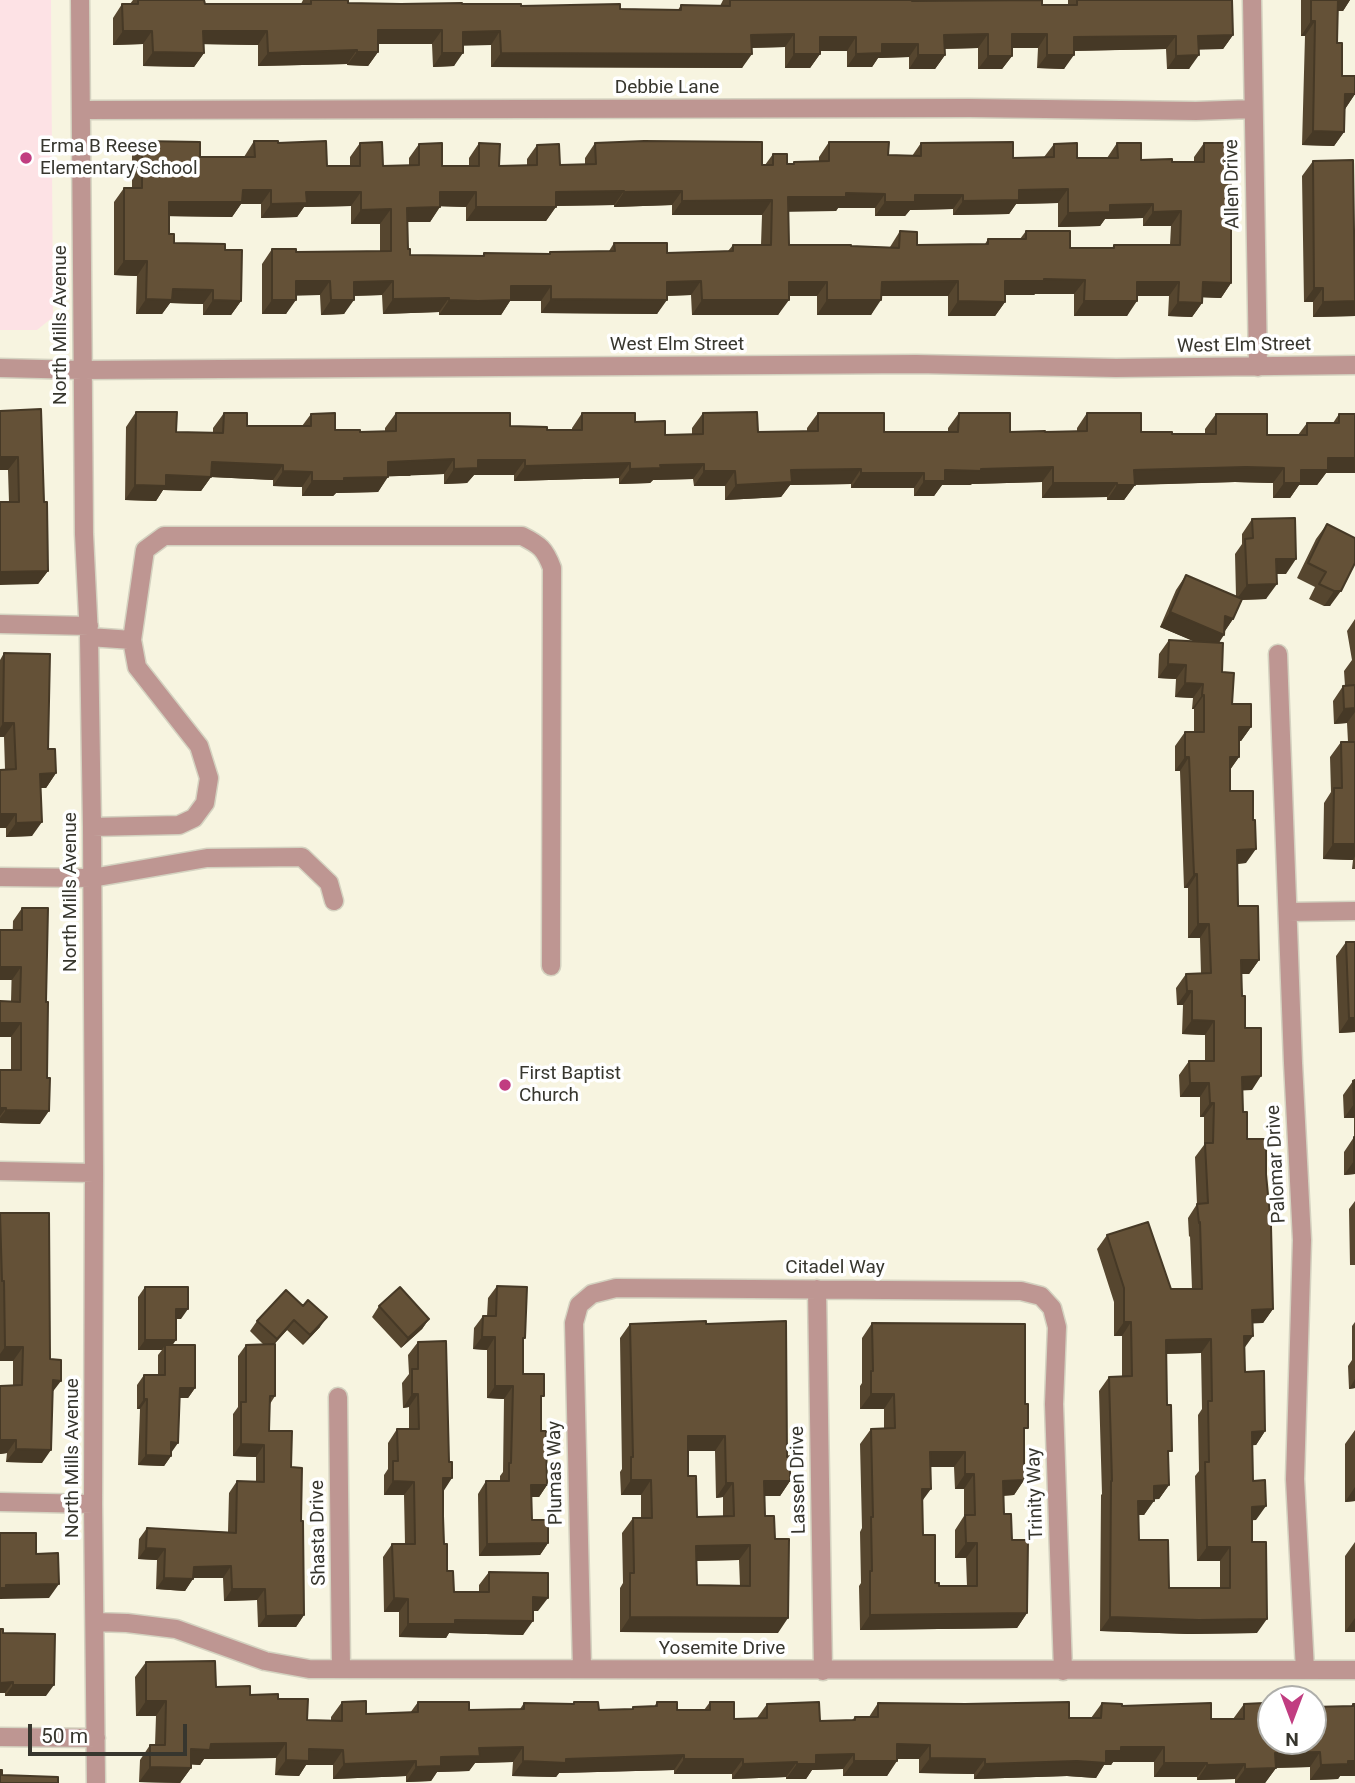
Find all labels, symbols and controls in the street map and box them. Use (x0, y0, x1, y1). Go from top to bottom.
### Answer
street label: Debbie Lane (615, 77, 719, 99)
place label: Erma B Reese Elementary School (40, 136, 198, 180)
street label: Allen Drive (1221, 139, 1245, 229)
marker: Erma B Reese Elementary School (18, 150, 34, 166)
street label: North Mills Avenue (50, 245, 72, 405)
street label: West Elm Street (1177, 333, 1311, 359)
street label: West Elm Street (610, 334, 744, 356)
street label: North Mills Avenue (60, 812, 82, 972)
place label: First Baptist Church (519, 1063, 621, 1107)
marker: First Baptist Church (497, 1077, 513, 1093)
street label: Palomar Drive (1263, 1104, 1291, 1224)
street label: Citadel Way (785, 1257, 885, 1279)
street label: North Mills Avenue (62, 1378, 84, 1538)
street label: Plumas Way (544, 1421, 568, 1525)
street label: Lassen Drive (787, 1426, 811, 1534)
street label: Trinity Way (1023, 1447, 1049, 1541)
street label: Shasta Drive (307, 1480, 331, 1586)
street label: Yosemite Drive (659, 1638, 785, 1660)
north arrow (1257, 1685, 1327, 1755)
scale bar (32, 1710, 191, 1754)
text: 50 m (41, 1724, 88, 1748)
text: N (1285, 1728, 1299, 1751)

